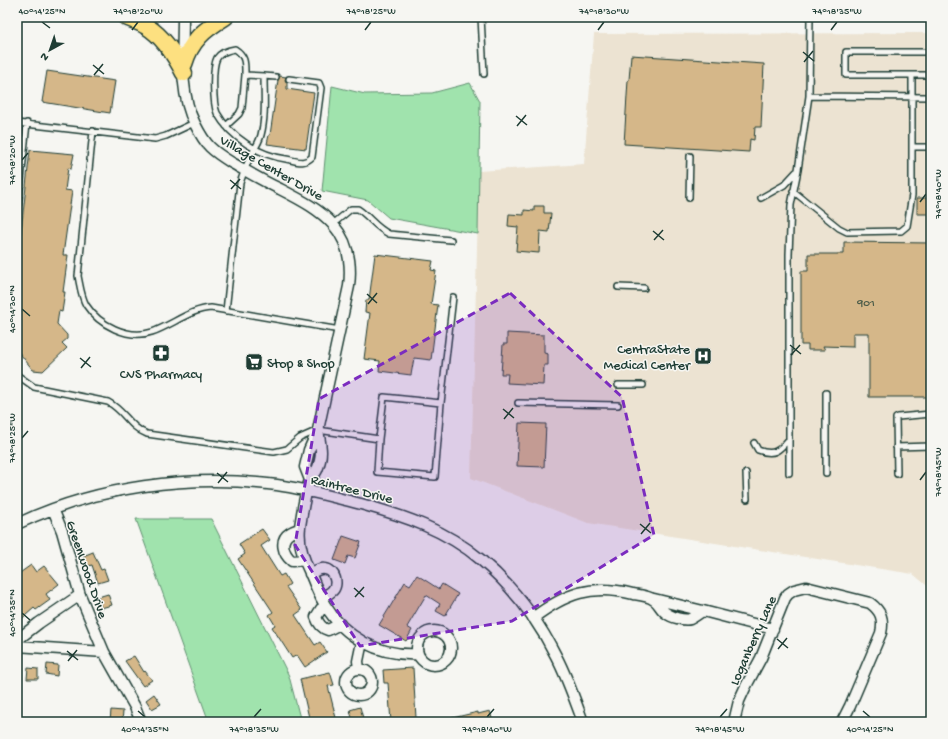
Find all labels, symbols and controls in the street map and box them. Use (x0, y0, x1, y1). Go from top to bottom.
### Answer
text: 40°14'25"N (18, 6, 66, 18)
text: 74°18'20"W (112, 6, 163, 18)
text: 74°18'25"W (345, 6, 396, 18)
text: 74°18'30"W (578, 6, 630, 18)
text: 74°18'35"W (811, 6, 862, 18)
north arrow (30, 30, 70, 70)
text: N (38, 49, 51, 63)
street label: Village Center Drive (215, 132, 326, 206)
text: 74°18'20"W (7, 135, 19, 186)
text: 74°18'40"W (933, 169, 945, 220)
text: 40°14'30"N (7, 285, 19, 333)
house number: 901 (856, 297, 875, 311)
place label: CentraState Medical Center (604, 342, 691, 375)
pharmacy icon: CVS Pharmacy (151, 343, 171, 363)
hospital icon: CentraState Medical Center (693, 346, 713, 366)
supermarket icon: Stop & Shop (244, 352, 264, 372)
place label: Stop & Shop (267, 356, 335, 373)
place label: CVS Pharmacy (120, 367, 202, 384)
text: 74°18'25"W (7, 413, 19, 464)
text: 74°18'45"W (933, 447, 945, 498)
street label: Raintree Drive (309, 472, 395, 509)
street label: Greenwood Drive (61, 519, 111, 622)
text: 40°14'35"N (7, 589, 19, 637)
street label: Loganberry Lane (727, 593, 782, 688)
text: 40°14'35"N (121, 724, 169, 736)
text: 74°18'35"W (228, 724, 279, 736)
text: 74°18'40"W (461, 724, 512, 736)
text: 74°18'45"W (694, 724, 745, 736)
text: 40°14'25"N (846, 724, 894, 736)

